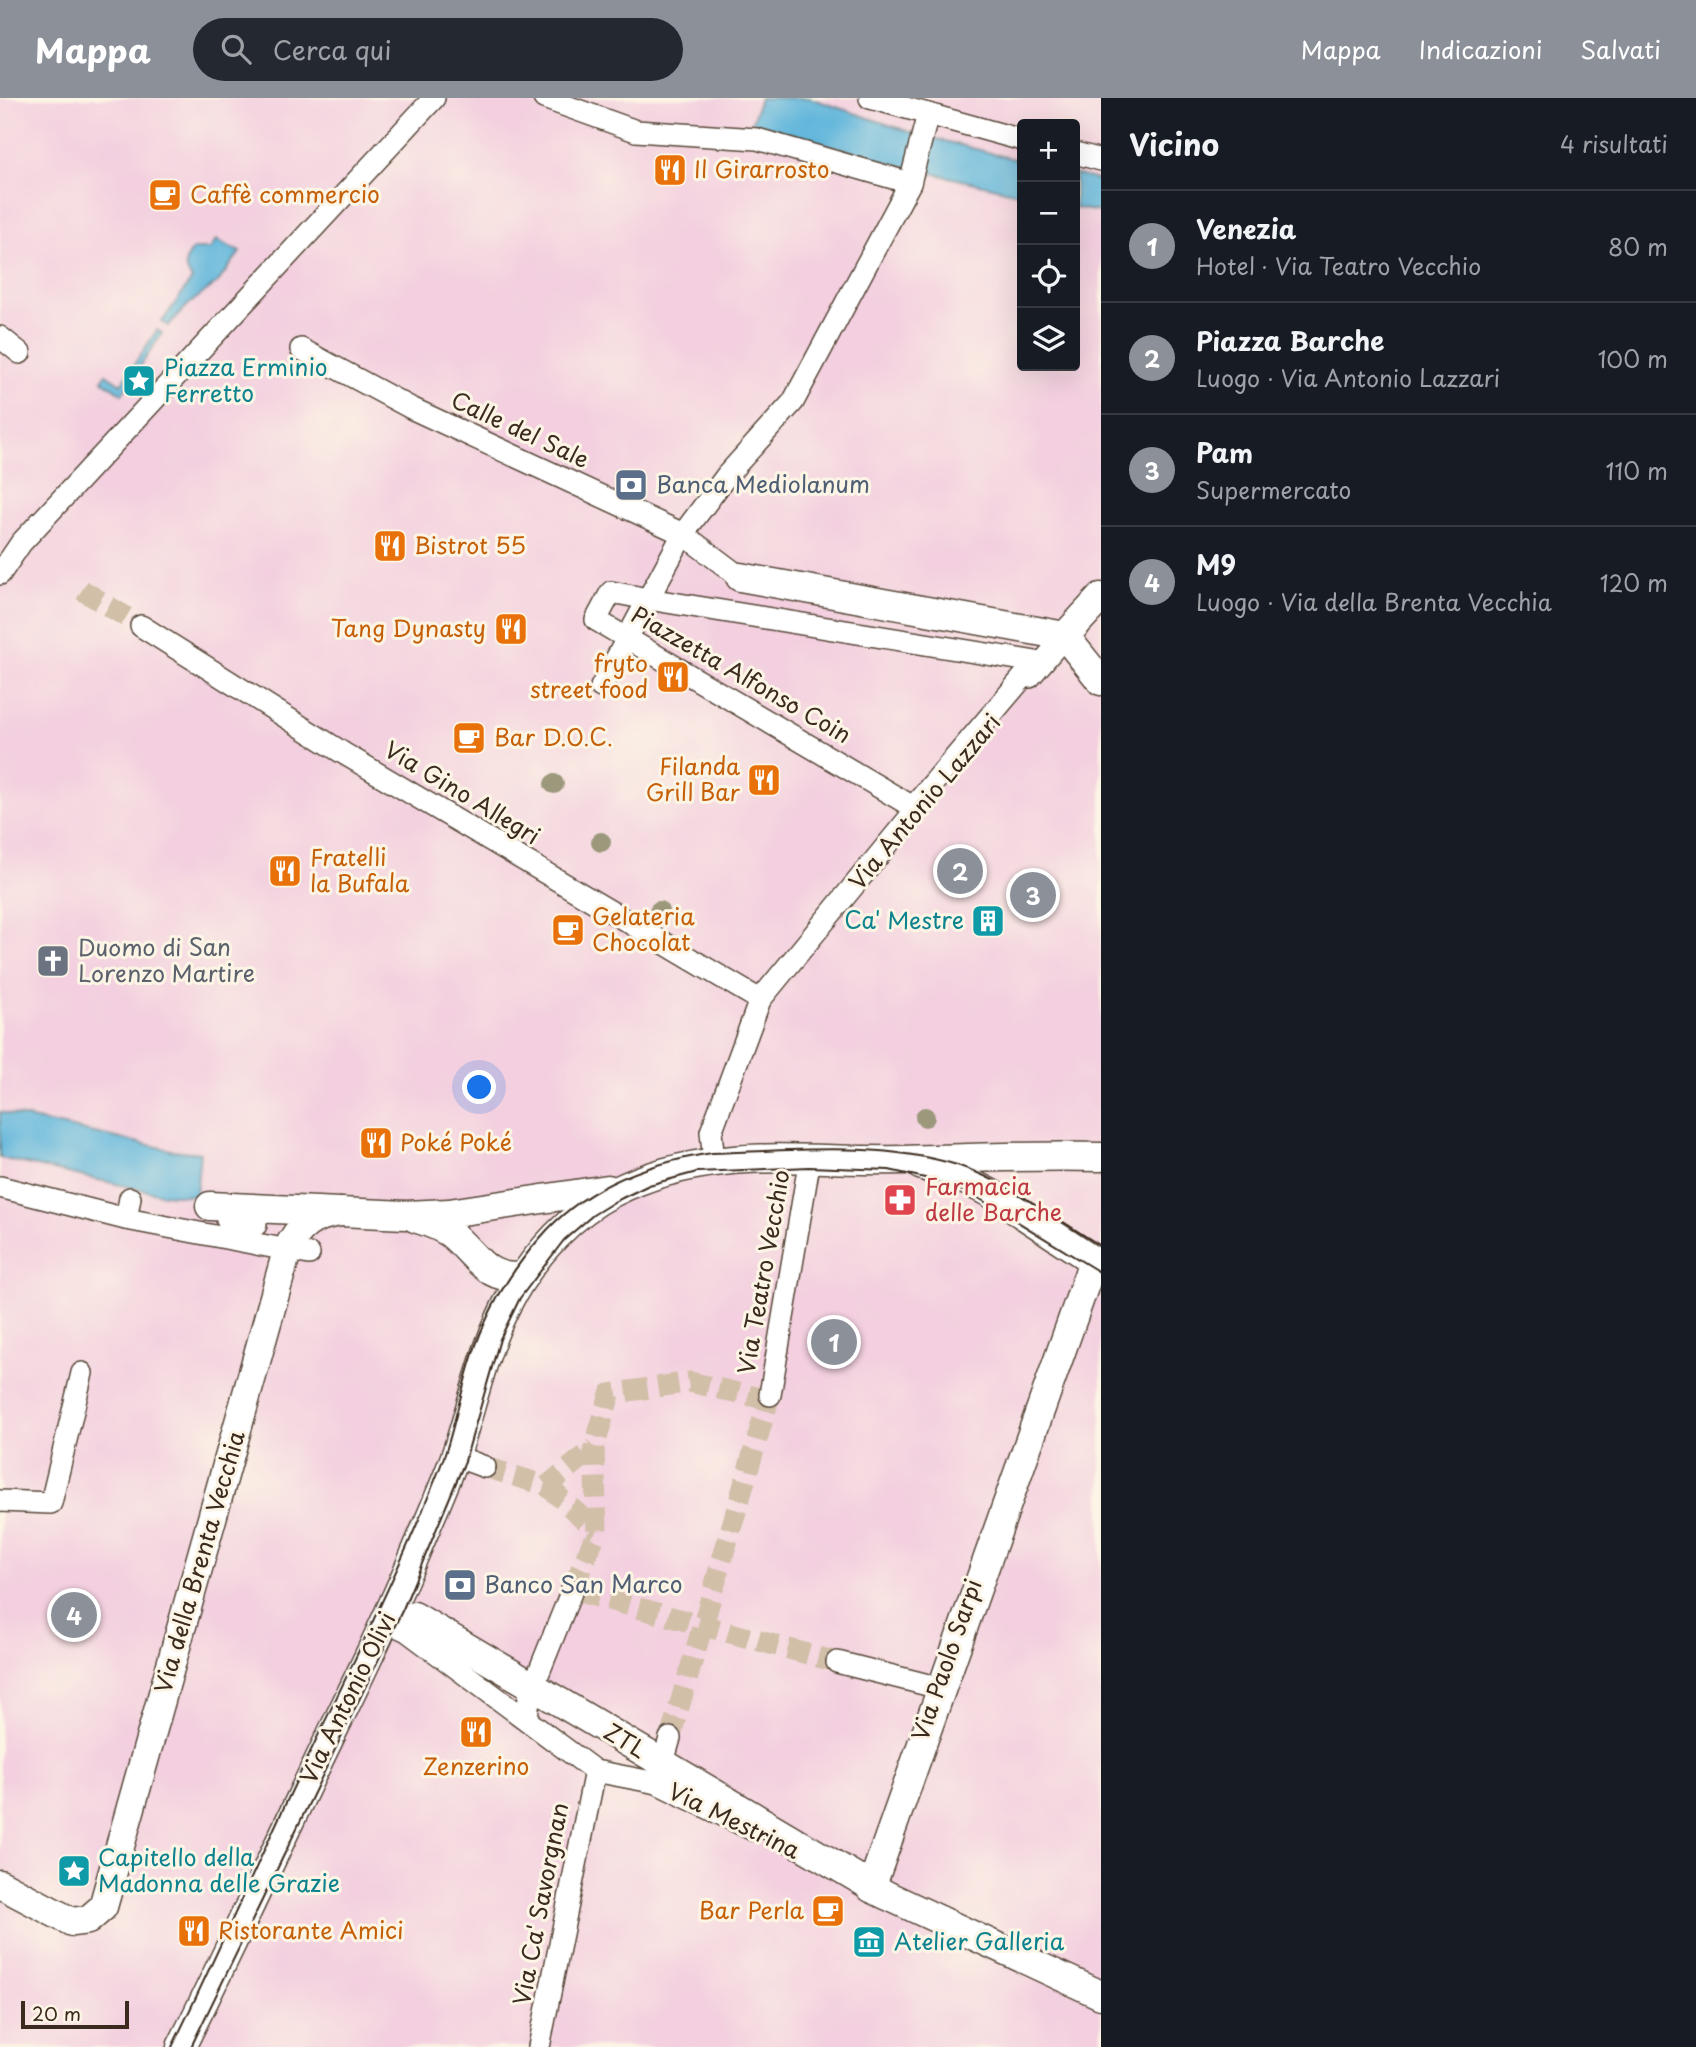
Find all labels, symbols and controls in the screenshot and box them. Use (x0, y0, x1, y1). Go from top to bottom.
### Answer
search box (193, 18, 683, 81)
text: Mappa (35, 24, 151, 74)
icon: search (217, 30, 255, 68)
text: Cerca qui (273, 30, 392, 69)
text: Mappa (1301, 31, 1381, 67)
text: Indicazioni (1419, 31, 1542, 67)
text: Salvati (1580, 31, 1661, 67)
map controls (1017, 119, 1080, 371)
button: + (1017, 119, 1080, 182)
text: Vicino (1129, 121, 1219, 166)
text: 4 risultati (1560, 126, 1668, 161)
restaurant icon: Il Girarrosto (651, 151, 689, 189)
place label: Il Girarrosto (694, 151, 829, 186)
cafe icon: Caffè commercio (146, 176, 184, 214)
place label: Caffè commercio (190, 176, 380, 211)
button: − (1017, 182, 1080, 245)
text: Venezia (1196, 209, 1297, 248)
text: 1 (1147, 229, 1158, 264)
text: 80 m (1608, 229, 1668, 264)
button: locate (1017, 245, 1080, 308)
text: Hotel · Via Teatro Vecchio (1196, 248, 1481, 283)
button: layers (1017, 308, 1080, 371)
text: Piazza Barche (1196, 321, 1384, 360)
text: 2 (1144, 341, 1160, 376)
text: 100 m (1598, 341, 1668, 376)
place label: Piazza Erminio Ferretto (164, 349, 328, 410)
text: Luogo · Via Antonio Lazzari (1196, 360, 1500, 395)
place icon: Piazza Erminio Ferretto (120, 362, 158, 400)
street label: Calle del Sale (446, 381, 595, 476)
text: Pam (1196, 433, 1253, 472)
text: 3 (1144, 453, 1160, 488)
text: 110 m (1606, 453, 1668, 488)
bank icon: Banca Mediolanum (612, 466, 650, 504)
place label: Banca Mediolanum (656, 466, 870, 501)
text: Supermercato (1196, 472, 1351, 507)
restaurant icon: Bistrot 55 (371, 527, 409, 565)
place label: Bistrot 55 (414, 527, 526, 562)
text: M9 (1196, 545, 1236, 584)
text: 4 (1144, 565, 1160, 600)
text: 120 m (1600, 565, 1668, 600)
text: Luogo · Via della Brenta Vecchia (1196, 584, 1552, 619)
street label: Piazzetta Alfonso Coin (625, 596, 858, 751)
place label: Tang Dynasty (331, 610, 486, 645)
restaurant icon: Tang Dynasty (492, 610, 530, 648)
place label: fryto street food (530, 645, 648, 706)
restaurant icon: fryto street food (654, 658, 692, 696)
street label: Via Antonio Lazzari (840, 705, 1008, 897)
cafe icon: Bar D.O.C. (450, 719, 488, 757)
place label: Bar D.O.C. (494, 719, 613, 754)
street label: Via Gino Allegri (378, 731, 547, 852)
place label: Filanda Grill Bar (646, 748, 741, 809)
restaurant icon: Filanda Grill Bar (745, 761, 783, 799)
place label: Fratelli la Bufala (310, 839, 410, 900)
pin: 2 (937, 845, 983, 897)
restaurant icon: Fratelli la Bufala (266, 852, 304, 890)
pin: 3 (1010, 869, 1056, 921)
place label: Gelateria Chocolat (592, 898, 695, 959)
place label: Ca' Mestre (844, 902, 964, 937)
building icon: Ca' Mestre (969, 902, 1007, 940)
cafe icon: Gelateria Chocolat (549, 911, 587, 949)
place label: Duomo di San Lorenzo Martire (78, 929, 255, 990)
church icon: Duomo di San Lorenzo Martire (34, 942, 72, 980)
your location (462, 1070, 496, 1104)
restaurant icon: Poké Poké (357, 1124, 395, 1162)
place label: Poké Poké (400, 1124, 512, 1159)
street label: Via Teatro Vecchio (727, 1167, 798, 1377)
place label: Farmacia delle Barche (925, 1168, 1062, 1229)
pharmacy icon: Farmacia delle Barche (881, 1181, 919, 1219)
pin: 1 (811, 1316, 857, 1368)
street label: Via della Brenta Vecchia (144, 1426, 253, 1697)
bank icon: Banco San Marco (441, 1566, 479, 1604)
place label: Banco San Marco (484, 1566, 682, 1601)
street label: Via Paolo Sarpi (902, 1574, 990, 1745)
pin: 4 (51, 1589, 97, 1641)
street label: Via Antonio Olivi (290, 1606, 403, 1789)
restaurant icon: Zenzerino (457, 1713, 495, 1751)
street label: ZTL (598, 1713, 654, 1766)
place label: Zenzerino (423, 1748, 529, 1783)
street label: Via Mestrina (663, 1773, 807, 1867)
street label: Via Ca' Savorgnan (503, 1799, 576, 2008)
place label: Capitello della Madonna delle Grazie (98, 1839, 340, 1900)
place icon: Capitello della Madonna delle Grazie (55, 1852, 93, 1890)
place label: Bar Perla (699, 1892, 805, 1927)
cafe icon: Bar Perla (809, 1892, 847, 1930)
restaurant icon: Ristorante Amici (175, 1912, 213, 1950)
place label: Ristorante Amici (218, 1912, 404, 1947)
museum icon: Atelier Galleria (850, 1923, 888, 1961)
place label: Atelier Galleria (894, 1923, 1065, 1958)
scale bar (21, 1998, 130, 2030)
text: 20 m (32, 1999, 81, 2027)

